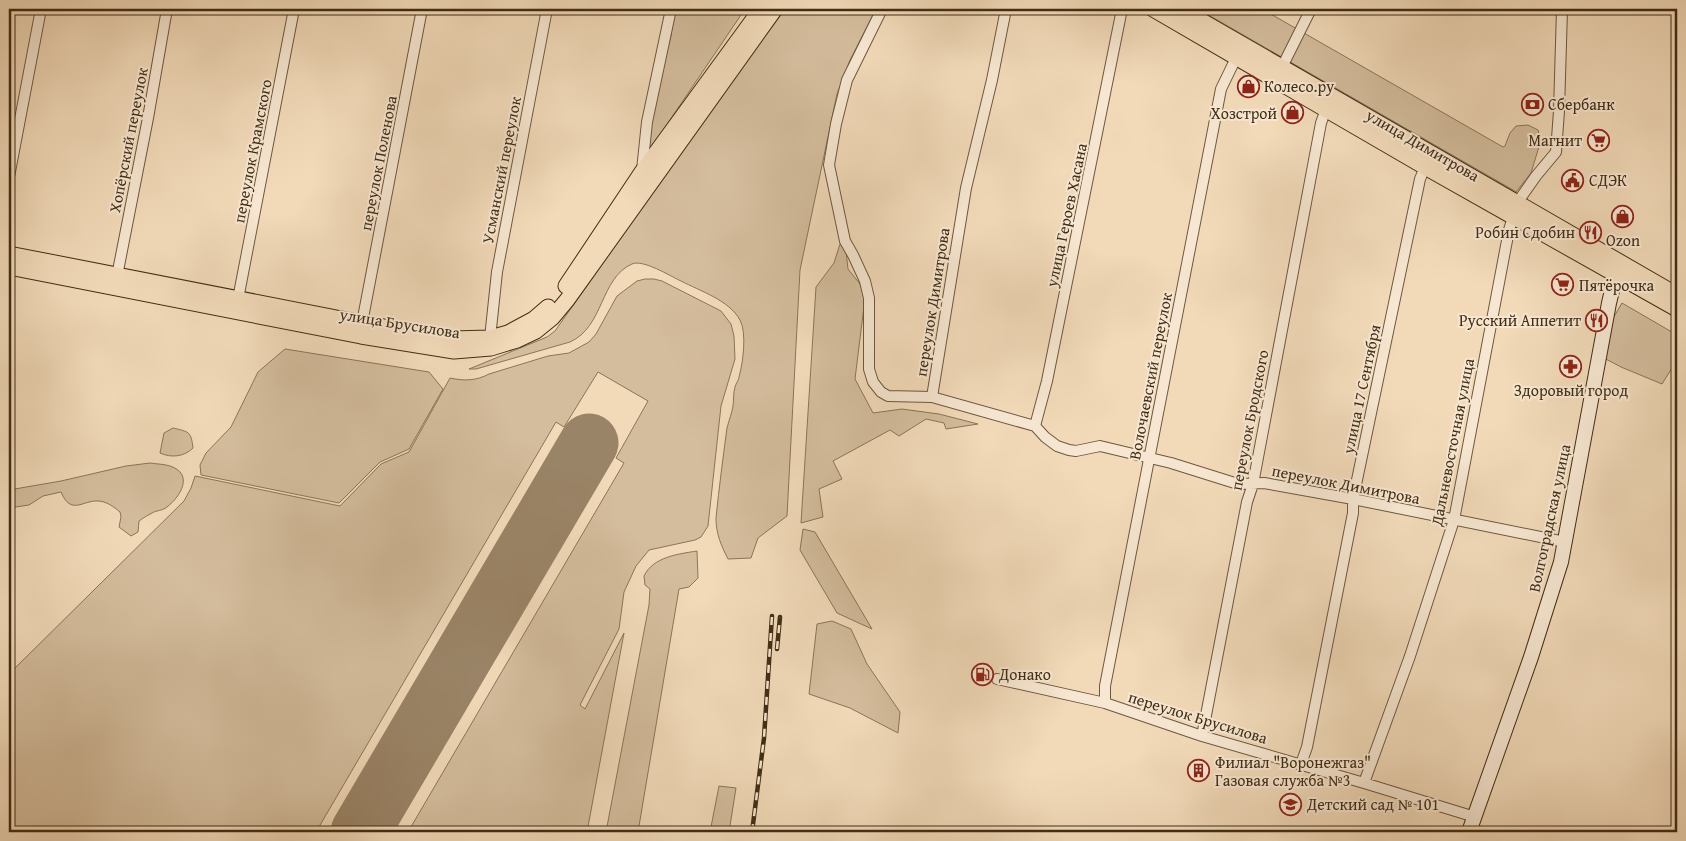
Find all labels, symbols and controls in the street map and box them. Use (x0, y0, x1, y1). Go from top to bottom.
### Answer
street label: Хопёрский переулок (102, 65, 154, 215)
shop icon: Колесо.ру (1236, 74, 1260, 98)
place label: Колесо.ру (1264, 74, 1334, 98)
street label: переулок Крамского (226, 77, 278, 225)
bank icon: Сбербанк (1520, 92, 1544, 116)
place label: Сбербанк (1548, 92, 1615, 116)
street label: переулок Поленова (353, 93, 403, 233)
street label: Усманский переулок (475, 94, 527, 246)
place label: Хозстрой (1211, 101, 1277, 125)
shop icon: Хозстрой (1281, 101, 1305, 125)
street label: улица Димитрова (1361, 102, 1484, 187)
place label: Магнит (1529, 128, 1582, 152)
supermarket icon: Магнит (1586, 128, 1610, 152)
street label: улица Героев Хасана (1039, 140, 1093, 290)
public building icon: СДЭК (1561, 168, 1585, 192)
place label: СДЭК (1589, 168, 1627, 192)
shop icon: Ozon (1611, 204, 1635, 228)
place label: Робин Сдобин (1475, 220, 1575, 244)
restaurant icon: Робин Сдобин (1579, 220, 1603, 244)
street label: переулок Димитрова (908, 226, 956, 378)
place label: Ozon (1606, 228, 1640, 252)
supermarket icon: Пятёрочка (1551, 273, 1575, 297)
place label: Пятёрочка (1579, 273, 1654, 297)
street label: Волочаевский переулок (1122, 290, 1178, 462)
street label: улица Брусилова (337, 301, 462, 344)
place label: Русский Аппетит (1459, 308, 1581, 332)
restaurant icon: Русский Аппетит (1585, 308, 1609, 332)
street label: улица 17 Сентября (1335, 322, 1386, 457)
street label: переулок Бродского (1224, 348, 1274, 492)
pharmacy icon: Здоровый город (1559, 354, 1583, 378)
street label: Дальневосточная улица (1424, 356, 1480, 529)
place label: Здоровый город (1514, 378, 1629, 402)
street label: Волгоградская улица (1522, 441, 1576, 594)
street label: переулок Димитрова (1270, 458, 1422, 510)
fuel station icon: Донако (971, 662, 995, 686)
place label: Донако (998, 662, 1051, 686)
street label: переулок Брусилова (1125, 684, 1271, 750)
place label: Филиал "Воронежгаз" Газовая служба №3 (1215, 750, 1371, 792)
building icon: Филиал "Воронежгаз" Газовая служба №3 (1187, 759, 1211, 783)
school or university icon: Детский сад № 101 (1279, 792, 1303, 816)
place label: Детский сад № 101 (1306, 792, 1439, 816)

